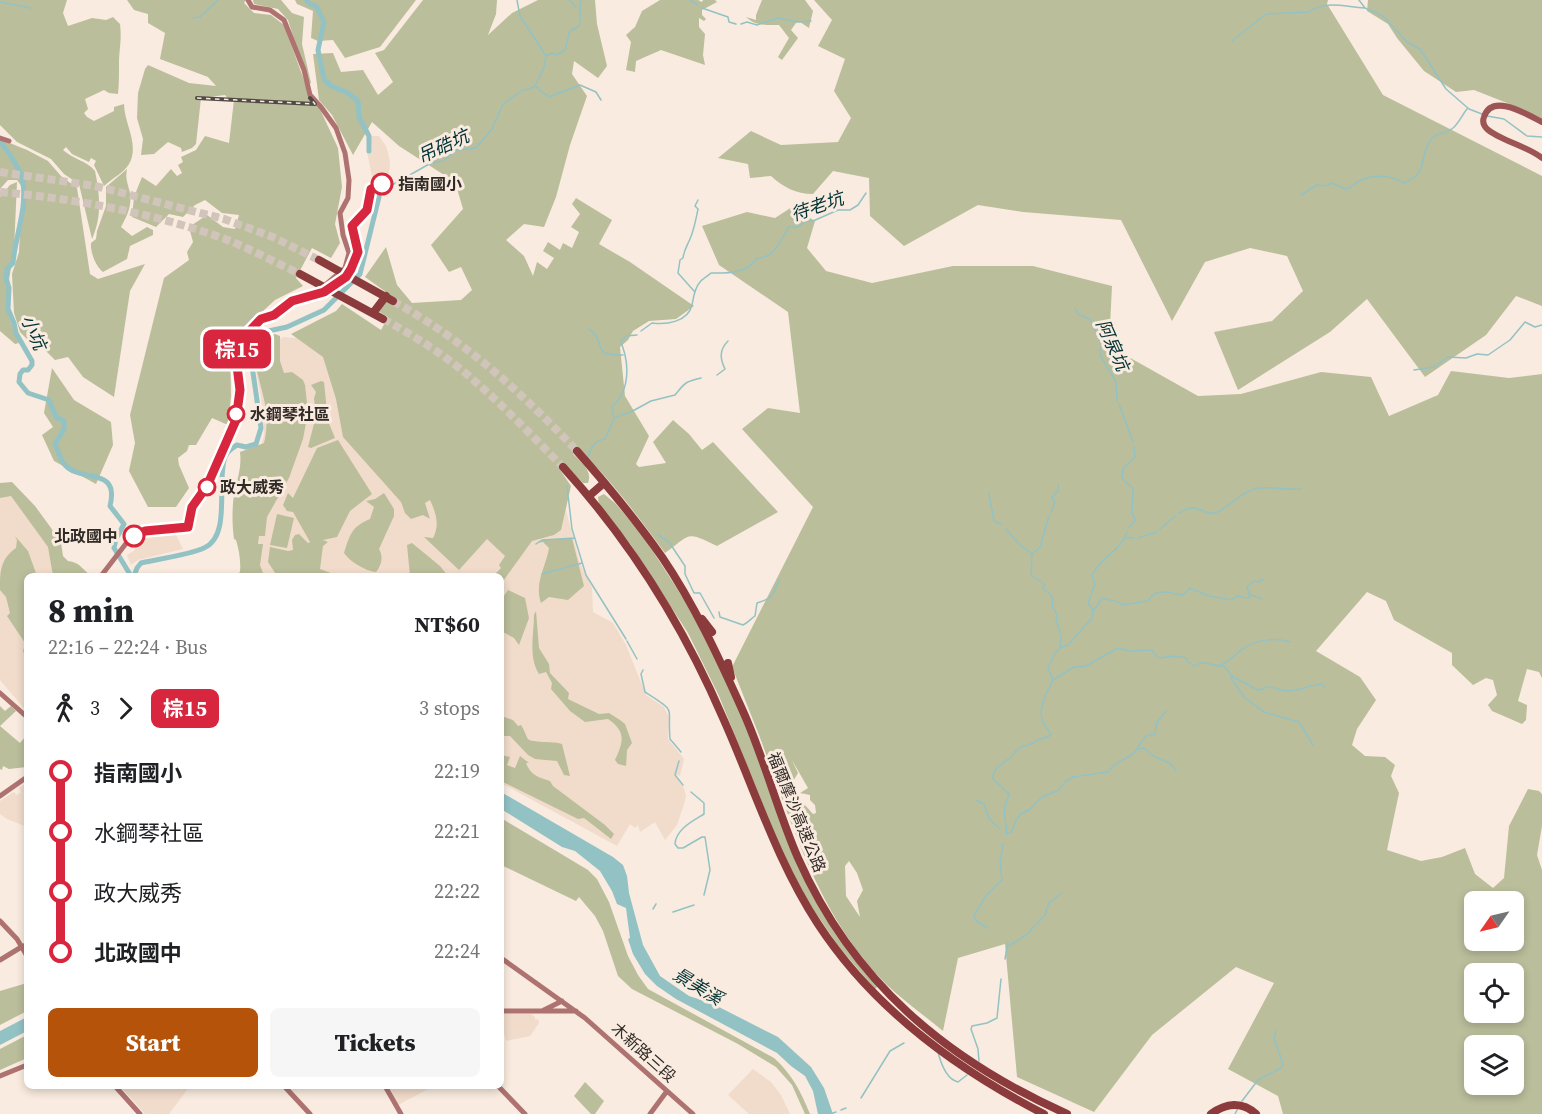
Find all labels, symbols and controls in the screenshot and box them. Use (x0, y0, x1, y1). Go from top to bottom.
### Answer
water label: 吊硞坑 (413, 122, 475, 169)
marker: 指南國小 (371, 173, 393, 195)
place label: 指南國小 (398, 173, 462, 195)
water label: 待老坑 (787, 184, 849, 227)
water label: 小坑 (15, 310, 54, 356)
water label: 阿泉坑 (1091, 315, 1137, 377)
line badge: 棕15 (202, 330, 272, 368)
text: 棕15 (215, 335, 259, 364)
place label: 水鋼琴社區 (250, 403, 330, 425)
marker: 水鋼琴社區 (227, 405, 245, 423)
place label: 政大威秀 (220, 476, 284, 498)
marker: 政大威秀 (198, 478, 216, 496)
place label: 北政國中 (54, 525, 118, 547)
marker: 北政國中 (123, 525, 145, 547)
text: 8 min (48, 588, 134, 633)
text: NT$60 (414, 609, 480, 639)
text: 22:16 – 22:24 · Bus (48, 633, 207, 661)
icon: walk (48, 692, 81, 725)
icon: forward (109, 692, 142, 725)
text: 3 (90, 694, 100, 722)
text: 棕15 (163, 694, 207, 723)
text: 3 stops (419, 694, 480, 722)
street label: 福爾摩沙高速公路 (763, 749, 831, 875)
text: 22:19 (434, 757, 480, 785)
text: 指南國小 (94, 758, 182, 788)
text: 22:21 (434, 817, 480, 845)
text: 水鋼琴社區 (94, 818, 204, 848)
text: 22:22 (434, 877, 480, 905)
text: 政大威秀 (94, 878, 182, 908)
north arrow (1464, 891, 1524, 951)
map controls (1464, 891, 1524, 1095)
text: 22:24 (434, 937, 480, 965)
text: 北政國中 (94, 938, 182, 968)
water label: 景美溪 (668, 961, 730, 1012)
button: locate (1464, 963, 1524, 1023)
button: Start (48, 1008, 258, 1077)
button: Tickets (270, 1008, 480, 1077)
street label: 木新路三段 (607, 1017, 681, 1087)
button: layers (1464, 1035, 1524, 1095)

